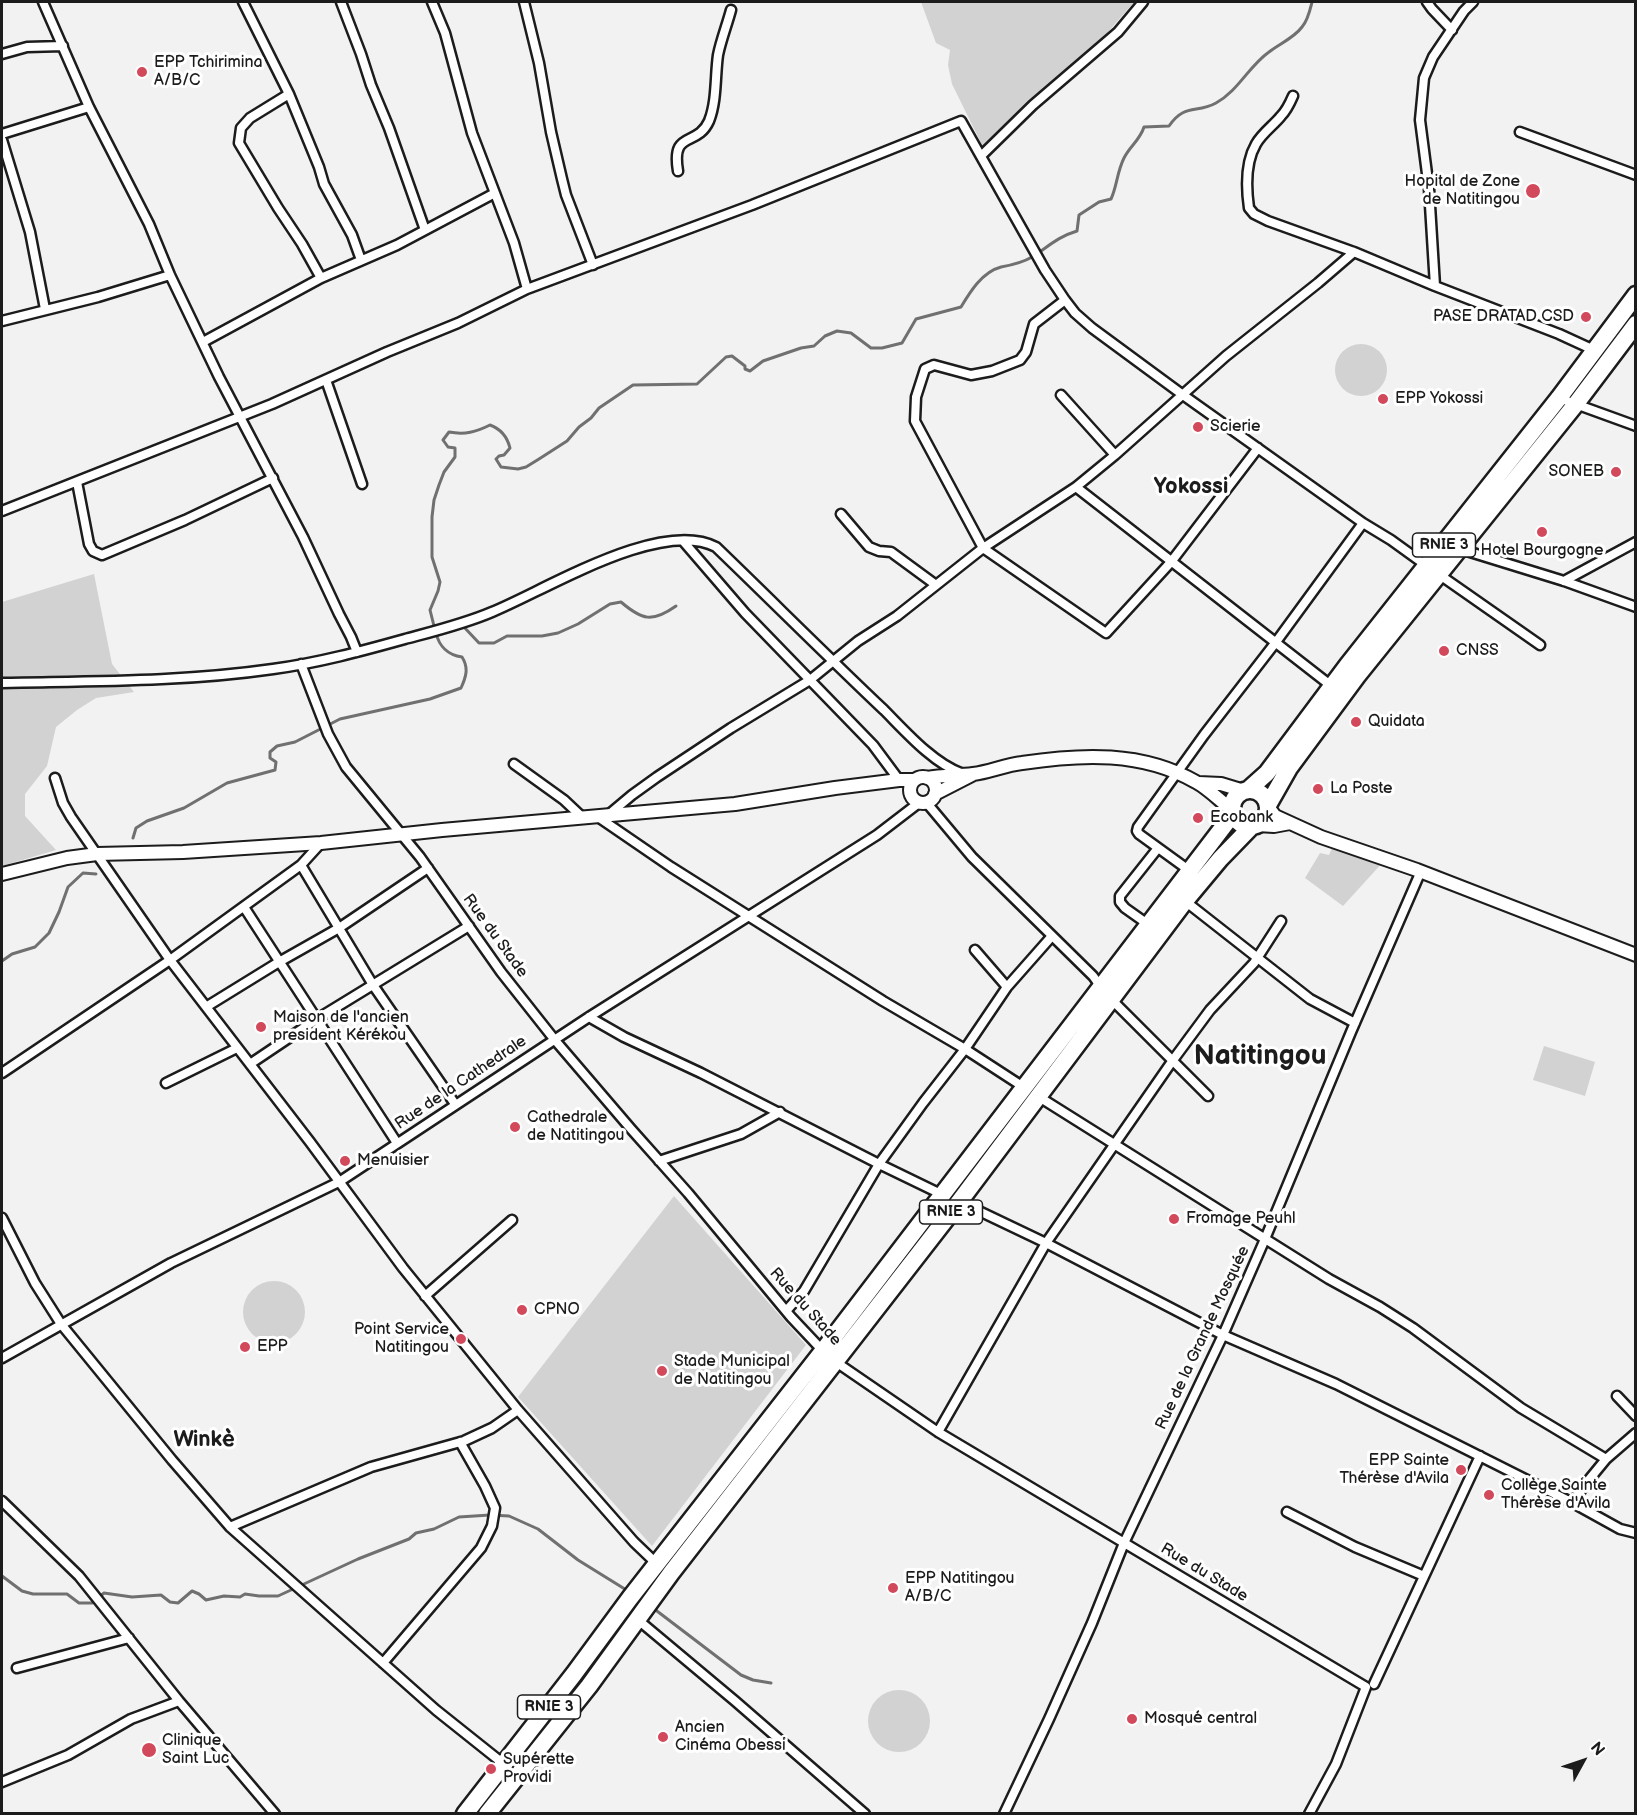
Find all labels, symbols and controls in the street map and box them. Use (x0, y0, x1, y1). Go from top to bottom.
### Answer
place label: EPP Tchirimina A/B/C (154, 53, 263, 91)
marker: EPP Tchirimina A/B/C (135, 65, 149, 79)
place label: Hopital de Zone de Natitingou (1404, 172, 1520, 210)
marker: Hopital de Zone de Natitingou (1524, 182, 1542, 200)
place label: PASE DRATAD CSD (1433, 307, 1574, 327)
marker: PASE DRATAD CSD (1579, 310, 1593, 324)
place label: EPP Yokossi (1395, 389, 1483, 409)
marker: EPP Yokossi (1376, 392, 1390, 406)
place label: Scierie (1210, 417, 1260, 437)
marker: Scierie (1191, 420, 1205, 434)
place label: SONEB (1549, 462, 1604, 482)
marker: SONEB (1609, 465, 1623, 479)
district label: Yokossi (1154, 474, 1228, 500)
marker: Hotel Bourgogne (1535, 525, 1549, 539)
road number: RNIE 3 (1412, 533, 1476, 557)
place label: Hotel Bourgogne (1481, 541, 1603, 561)
place label: CNSS (1456, 641, 1499, 661)
marker: CNSS (1437, 644, 1451, 658)
place label: Quidata (1368, 712, 1425, 732)
marker: Quidata (1349, 715, 1363, 729)
place label: La Poste (1330, 779, 1392, 799)
marker: La Poste (1311, 782, 1325, 796)
place label: Ecobank (1210, 808, 1273, 828)
marker: Ecobank (1191, 811, 1205, 825)
street label: Rue du Stade (458, 891, 532, 981)
place label: Maison de l'ancien president Kérékou (273, 1008, 409, 1046)
marker: Maison de l'ancien president Kérékou (254, 1020, 268, 1034)
street label: Rue de la Cathedrale (392, 1032, 530, 1134)
district label: Natitingou (1194, 1040, 1326, 1074)
place label: Cathedrale de Natitingou (527, 1108, 625, 1146)
marker: Cathedrale de Natitingou (508, 1120, 522, 1134)
place label: Menuisier (357, 1151, 429, 1171)
marker: Menuisier (338, 1154, 352, 1168)
road number: RNIE 3 (920, 1200, 982, 1224)
place label: Fromage Peuhl (1186, 1209, 1296, 1229)
marker: Fromage Peuhl (1167, 1212, 1181, 1226)
street label: Rue de la Grande Mosquée (1152, 1243, 1254, 1433)
street label: Rue du Stade (765, 1264, 845, 1350)
place label: CPNO (534, 1300, 580, 1320)
marker: CPNO (515, 1303, 529, 1317)
place label: Point Service Natitingou (354, 1320, 449, 1358)
marker: Point Service Natitingou (454, 1332, 468, 1346)
place label: EPP (257, 1337, 288, 1357)
marker: EPP (238, 1340, 252, 1354)
place label: Stade Municipal de Natitingou (674, 1352, 790, 1390)
marker: Stade Municipal de Natitingou (655, 1364, 669, 1378)
district label: Winkè (173, 1427, 235, 1453)
place label: EPP Sainte Thérèse d'Avila (1339, 1451, 1449, 1489)
marker: EPP Sainte Thérèse d'Avila (1454, 1463, 1468, 1477)
place label: Collège Sainte Thérèse d'Avila (1501, 1476, 1611, 1514)
marker: Collège Sainte Thérèse d'Avila (1482, 1488, 1496, 1502)
street label: Rue du Stade (1157, 1539, 1251, 1607)
place label: EPP Natitingou A/B/C (905, 1569, 1015, 1607)
marker: EPP Natitingou A/B/C (886, 1581, 900, 1595)
road number: RNIE 3 (518, 1695, 580, 1719)
place label: Mosqué central (1144, 1709, 1257, 1729)
marker: Mosqué central (1125, 1712, 1139, 1726)
place label: Ancien Cinéma Obessi (675, 1718, 786, 1756)
marker: Ancien Cinéma Obessi (656, 1730, 670, 1744)
place label: Clinique Saint Luc (162, 1731, 229, 1769)
north arrow (1553, 1731, 1613, 1791)
text: N (1586, 1738, 1608, 1760)
marker: Clinique Saint Luc (140, 1741, 158, 1759)
place label: Supérette Providi (503, 1750, 574, 1788)
marker: Supérette Providi (484, 1762, 498, 1776)

